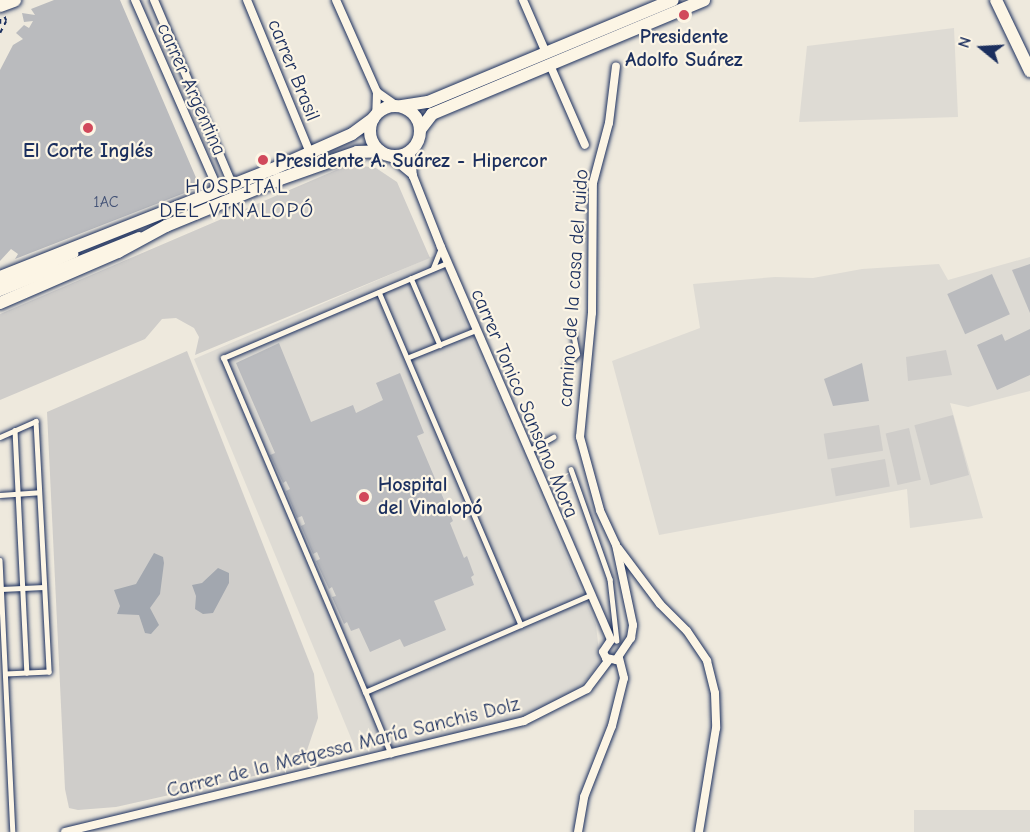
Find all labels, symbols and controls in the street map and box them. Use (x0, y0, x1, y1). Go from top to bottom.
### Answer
marker: Presidente Adolfo Suárez (677, 8, 691, 22)
street label: carrer Brasil (263, 16, 325, 124)
north arrow (952, 18, 1012, 78)
street label: carrer Argentina (152, 19, 232, 159)
place label: Presidente Adolfo Suárez (625, 24, 743, 71)
text: N (955, 35, 975, 50)
marker: El Corte Inglés (81, 121, 95, 135)
place label: El Corte Inglés (23, 138, 153, 162)
place label: Presidente A. Suárez - Hipercor (275, 148, 547, 172)
marker: Presidente A. Suárez - Hipercor (256, 153, 270, 167)
street label: camino de la casa del ruido (553, 168, 593, 408)
district label: HOSPITAL DEL VINALOPÓ (159, 173, 315, 223)
house number: 1AC (93, 192, 119, 212)
street label: carrer Tonico Sansano Mora (466, 285, 584, 521)
place label: Hospital del Vinalopó (378, 473, 483, 520)
marker: Hospital del Vinalopó (355, 488, 373, 506)
street label: Carrer de la Metgessa María Sanchis Dolz (164, 691, 522, 803)

